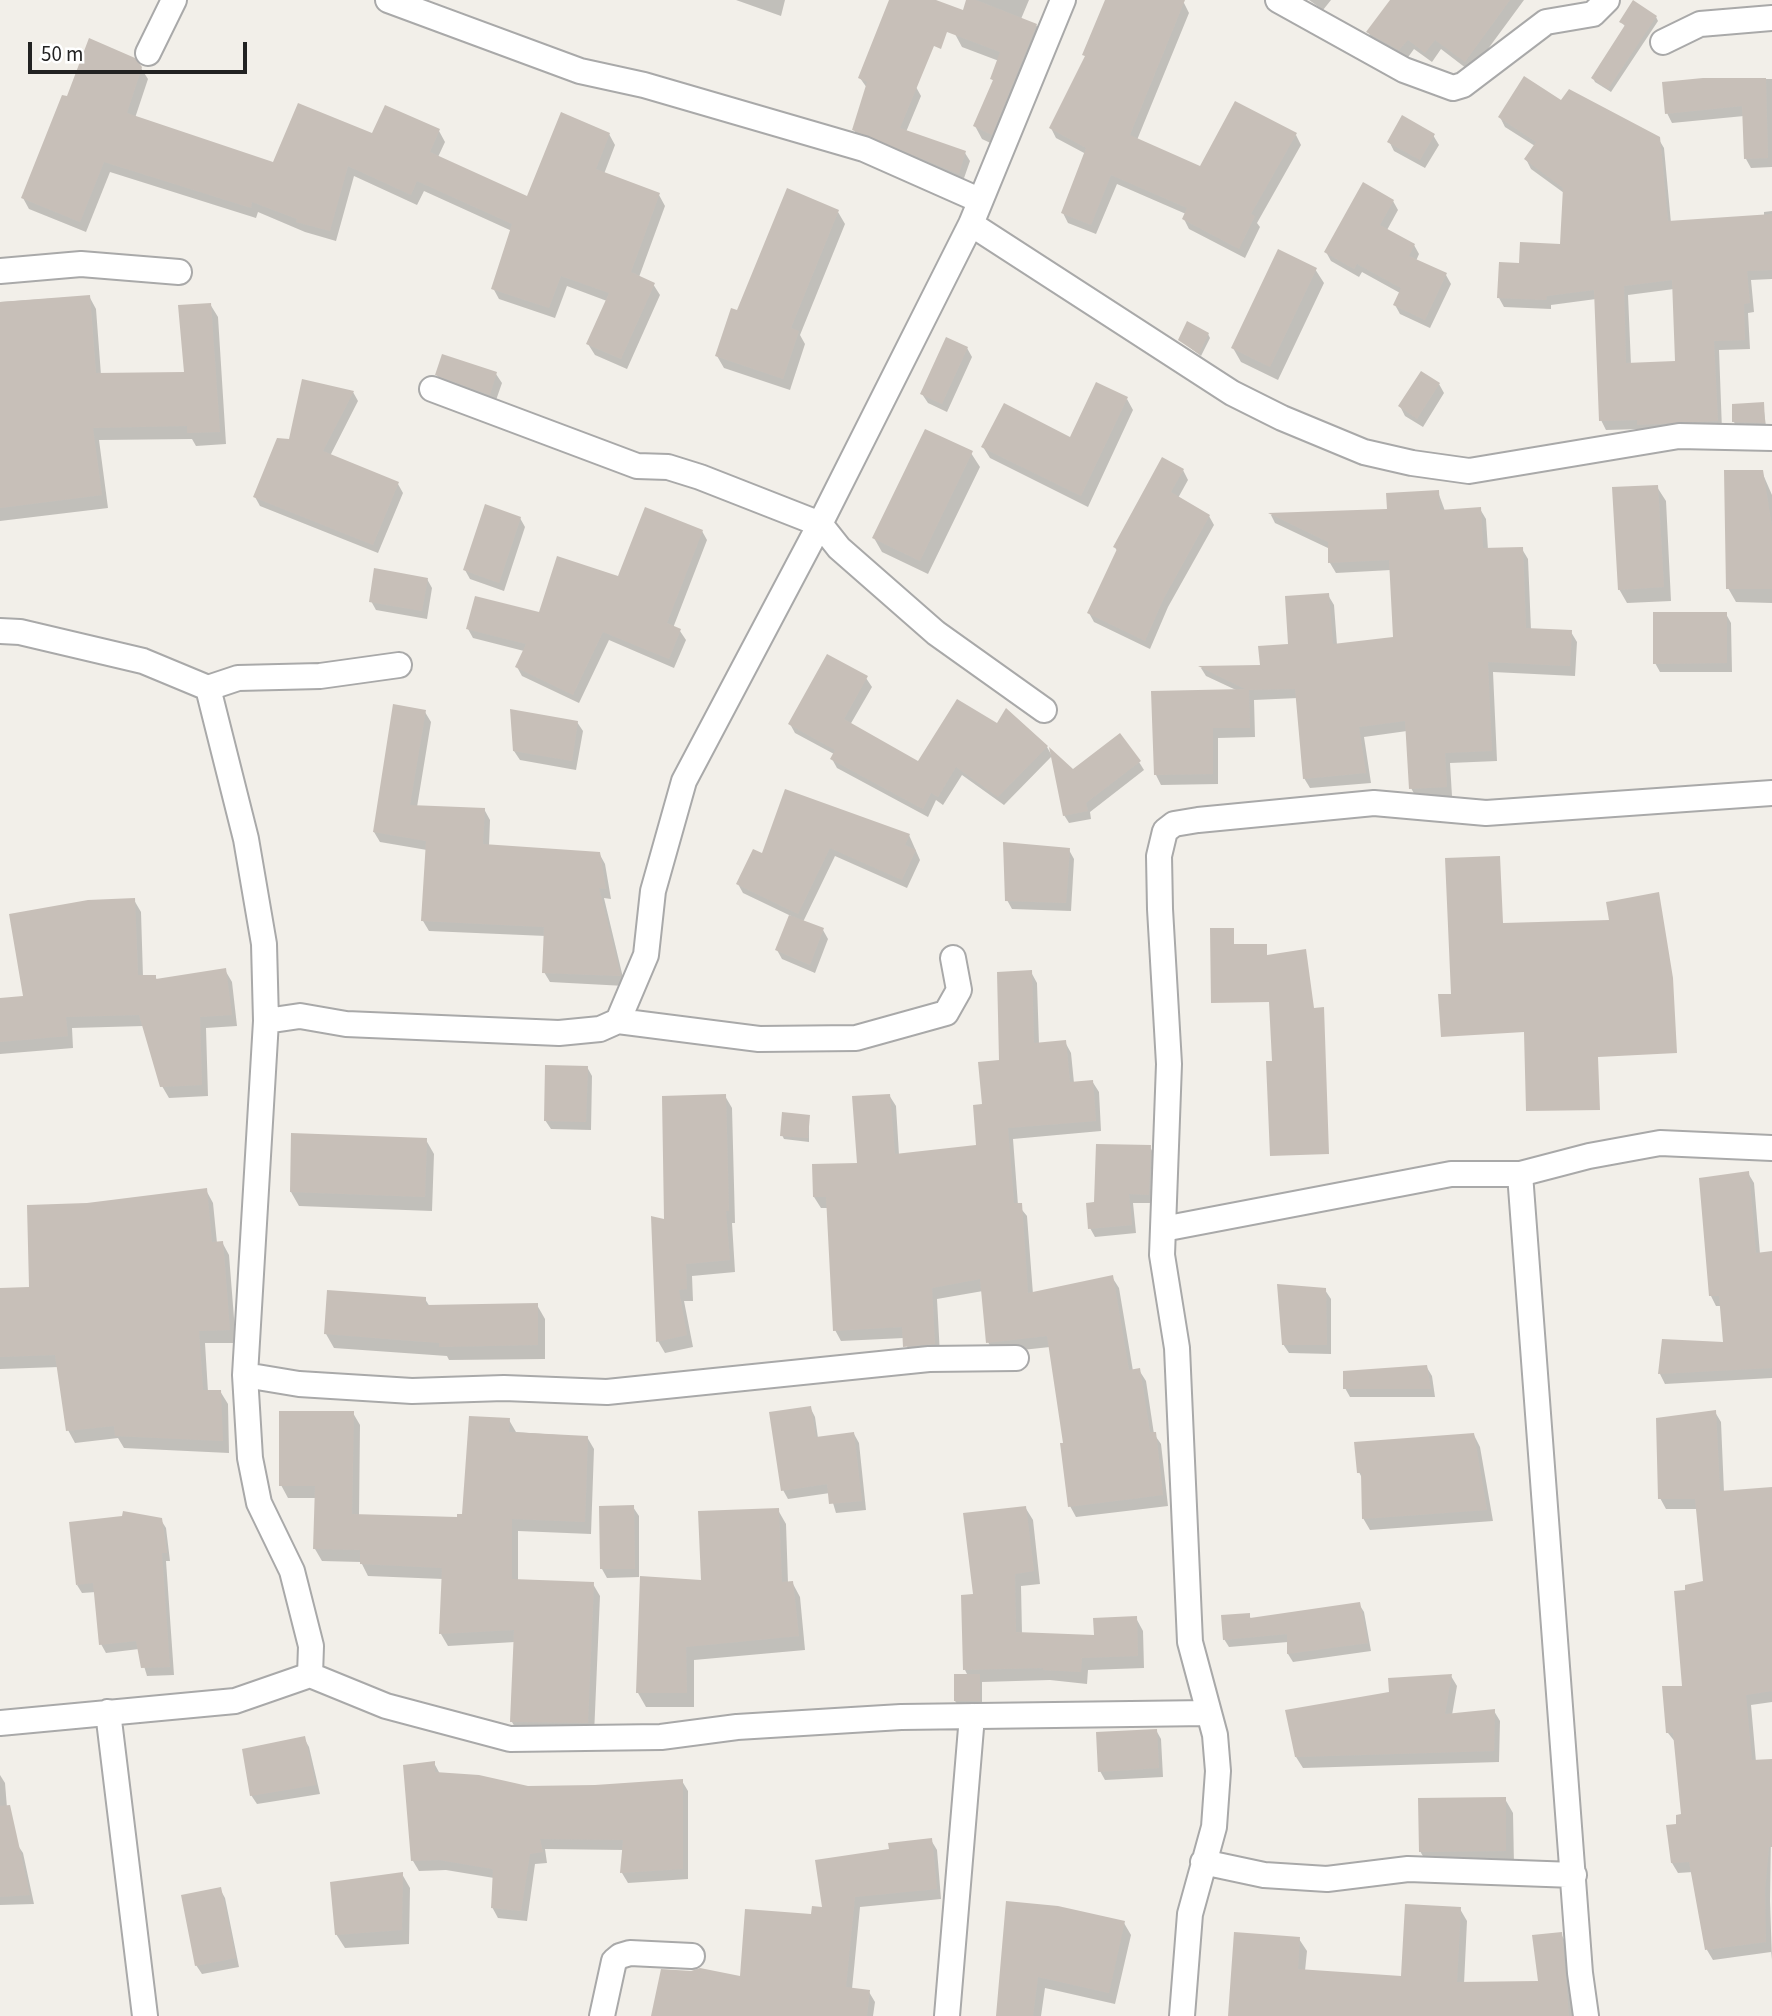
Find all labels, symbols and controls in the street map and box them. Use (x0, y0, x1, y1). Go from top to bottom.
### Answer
scale bar (32, 28, 250, 72)
text: 50 m (41, 39, 83, 69)

